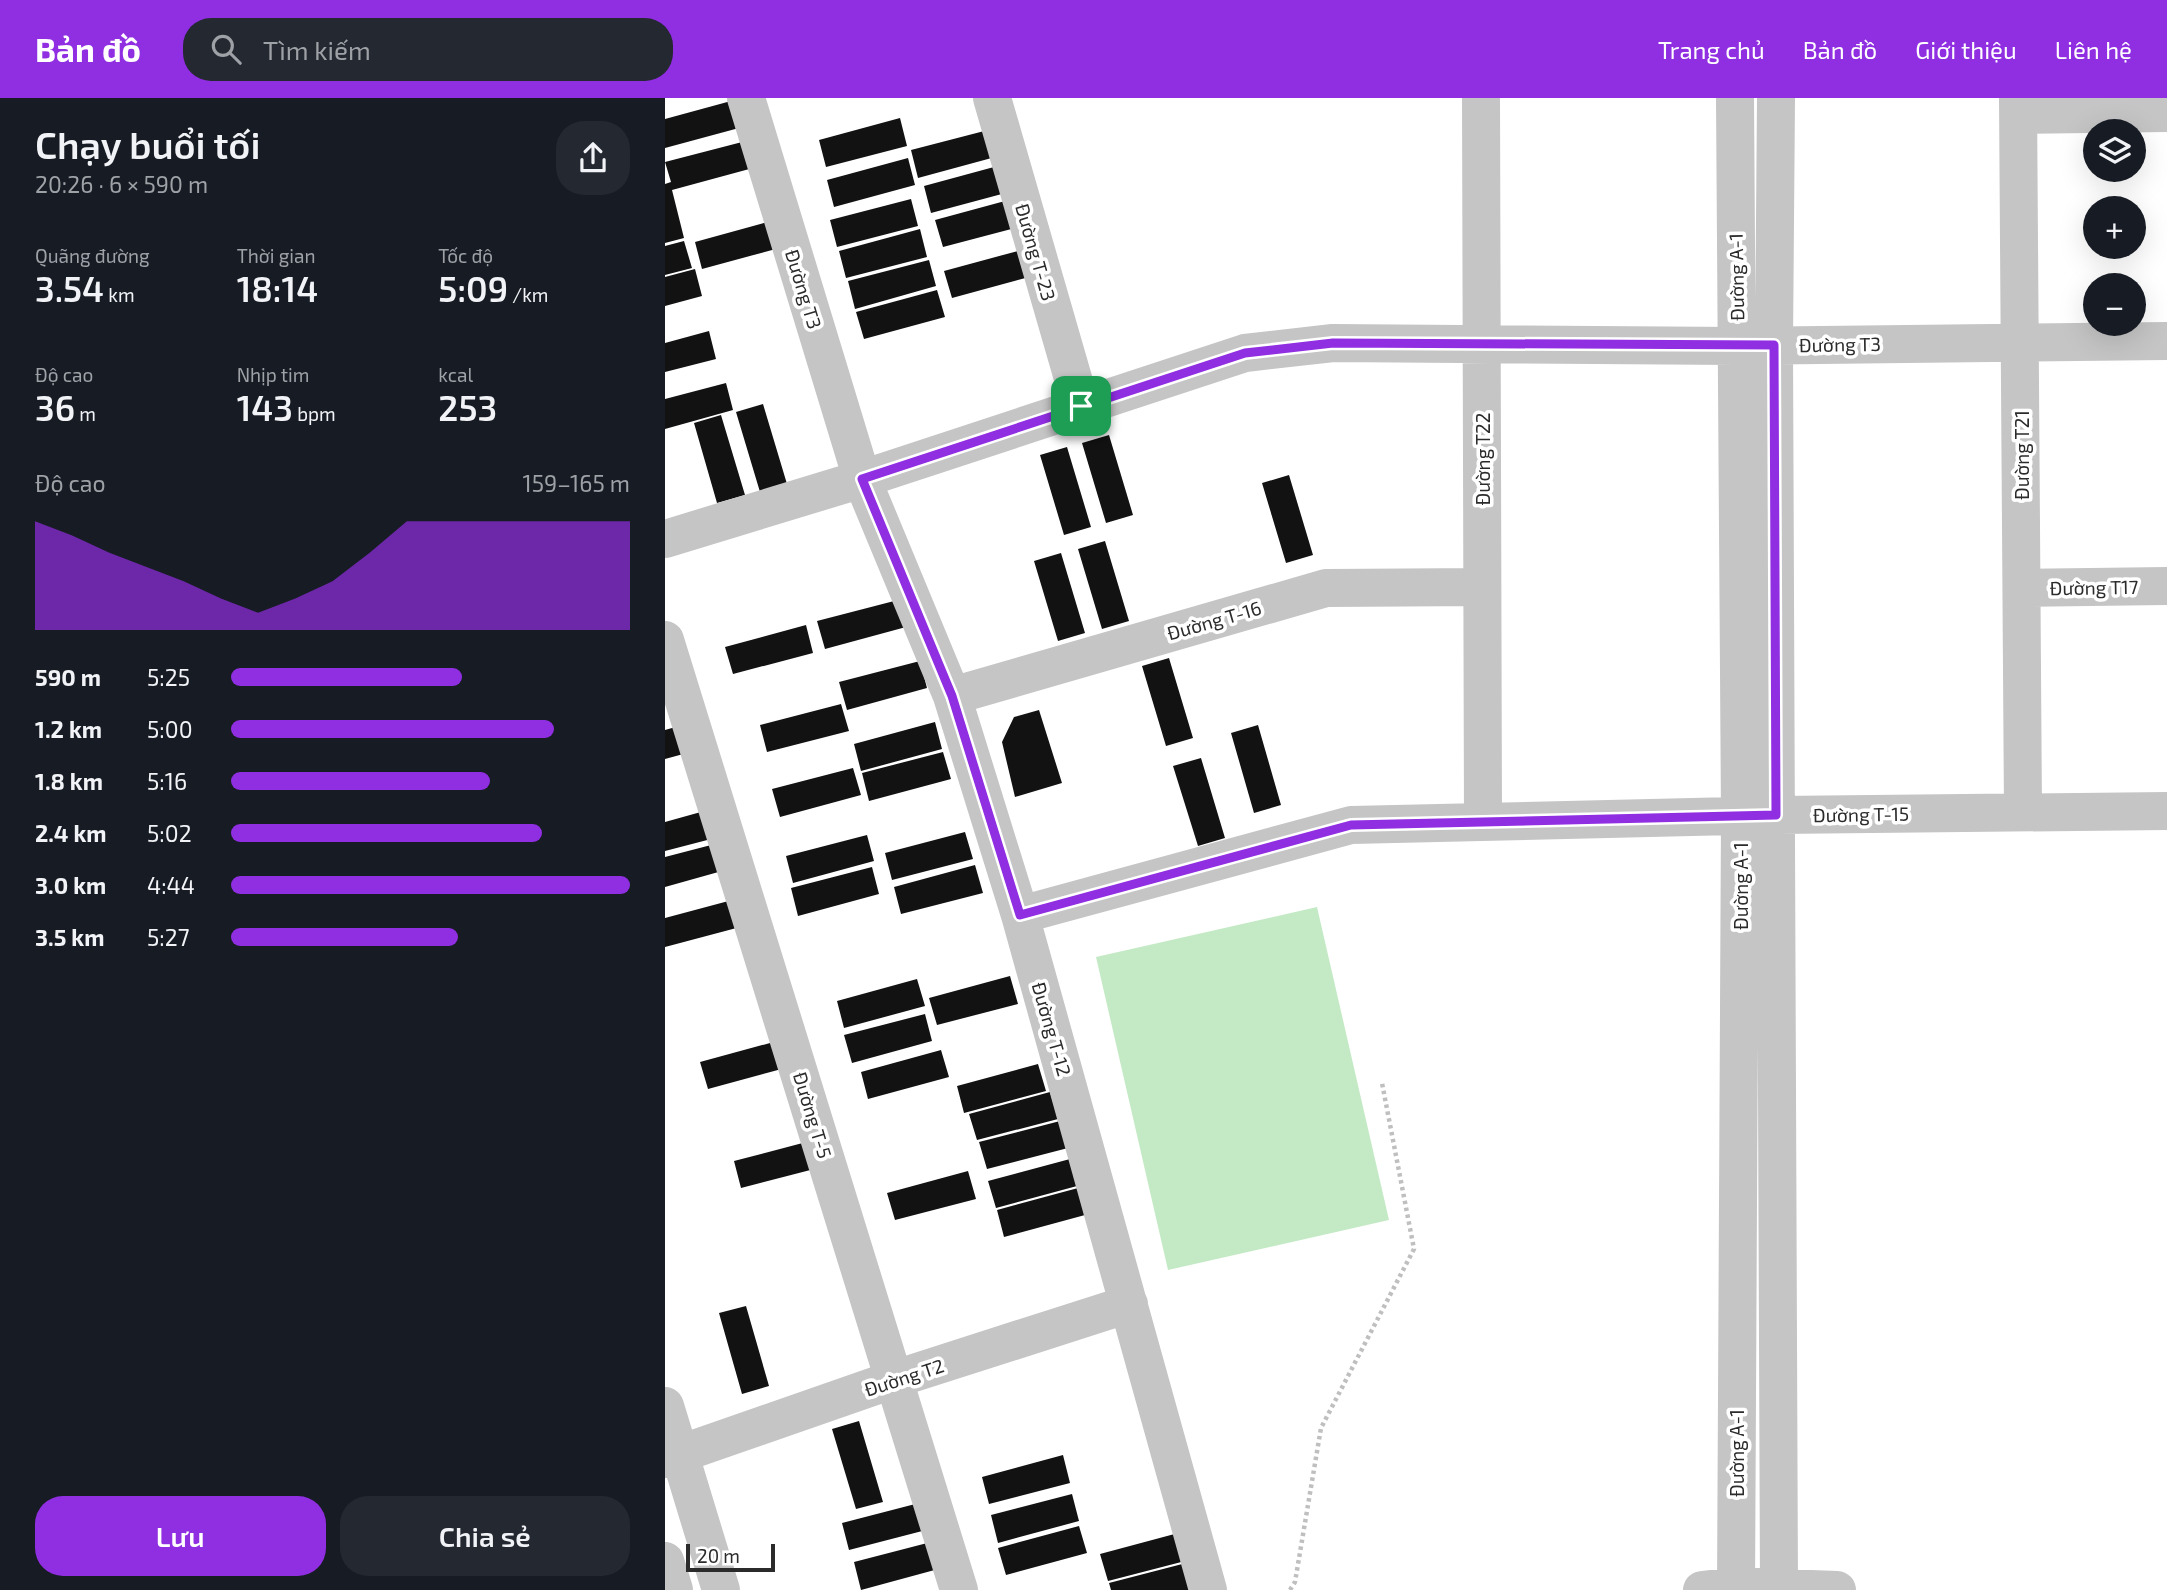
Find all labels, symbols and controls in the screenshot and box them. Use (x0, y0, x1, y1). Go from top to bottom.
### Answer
search box (183, 18, 673, 81)
text: Bản đồ (35, 29, 141, 69)
icon: search (207, 30, 245, 68)
text: Tìm kiếm (263, 34, 371, 65)
text: Trang chủ (1658, 35, 1765, 64)
text: Bản đồ (1803, 35, 1877, 64)
text: Giới thiệu (1915, 35, 2017, 64)
text: Liên hệ (2055, 35, 2132, 64)
map controls (2083, 119, 2146, 336)
button: layers (2083, 119, 2146, 182)
text: Chạy buổi tối (35, 121, 260, 167)
button: share (556, 121, 630, 195)
text: 20:26 · 6 × 590 m (35, 170, 208, 198)
button: + (2083, 196, 2146, 259)
street label: Đường T-23 (1011, 201, 1061, 303)
street label: Đường A-1 (1724, 233, 1748, 321)
text: Quãng đường (35, 244, 150, 267)
text: Thời gian (237, 244, 316, 267)
text: Tốc độ (438, 244, 493, 267)
street label: Đường T3 (781, 246, 827, 332)
text: 3.54 (35, 267, 104, 309)
text: 18:14 (237, 267, 318, 309)
text: 5:09 (438, 267, 508, 309)
button: − (2083, 273, 2146, 336)
text: km (104, 283, 135, 306)
text: /km (508, 283, 549, 306)
street label: Đường T3 (1799, 332, 1881, 356)
text: Độ cao (35, 363, 93, 386)
text: Nhịp tim (237, 363, 309, 386)
text: kcal (438, 363, 473, 386)
pin (1051, 376, 1111, 436)
text: 36 (35, 386, 75, 428)
text: 143 (237, 386, 293, 428)
text: 253 (438, 386, 497, 428)
icon: arrive (1062, 387, 1100, 425)
text: m (75, 402, 96, 425)
text: bpm (293, 402, 336, 425)
street label: Đường T21 (2010, 410, 2033, 500)
street label: Đường T22 (1471, 413, 1494, 505)
text: Độ cao (35, 469, 106, 497)
text: 159–165 m (523, 469, 630, 497)
street label: Đường T17 (2049, 575, 2139, 599)
street label: Đường T-16 (1164, 596, 1264, 644)
text: 590 m (35, 663, 101, 691)
text: 5:25 (147, 663, 190, 691)
text: 1.2 km (35, 715, 102, 743)
text: 5:00 (147, 715, 193, 743)
text: 1.8 km (35, 767, 103, 795)
text: 5:16 (147, 767, 187, 795)
street label: Đường T-15 (1813, 802, 1909, 826)
text: 2.4 km (35, 819, 107, 847)
text: 5:02 (147, 819, 192, 847)
street label: Đường A-1 (1729, 842, 1752, 930)
text: 3.0 km (35, 871, 106, 899)
text: 4:44 (147, 871, 195, 899)
text: 3.5 km (35, 923, 104, 951)
text: 5:27 (147, 923, 189, 951)
street label: Đường T-12 (1028, 979, 1076, 1079)
street label: Đường T-5 (789, 1069, 837, 1161)
street label: Đường T2 (861, 1353, 947, 1401)
street label: Đường A-1 (1725, 1409, 1748, 1497)
button: Lưu (35, 1496, 326, 1576)
button: Chia sẻ (340, 1496, 630, 1576)
scale bar (686, 1541, 775, 1573)
text: 20 m (697, 1544, 740, 1567)

